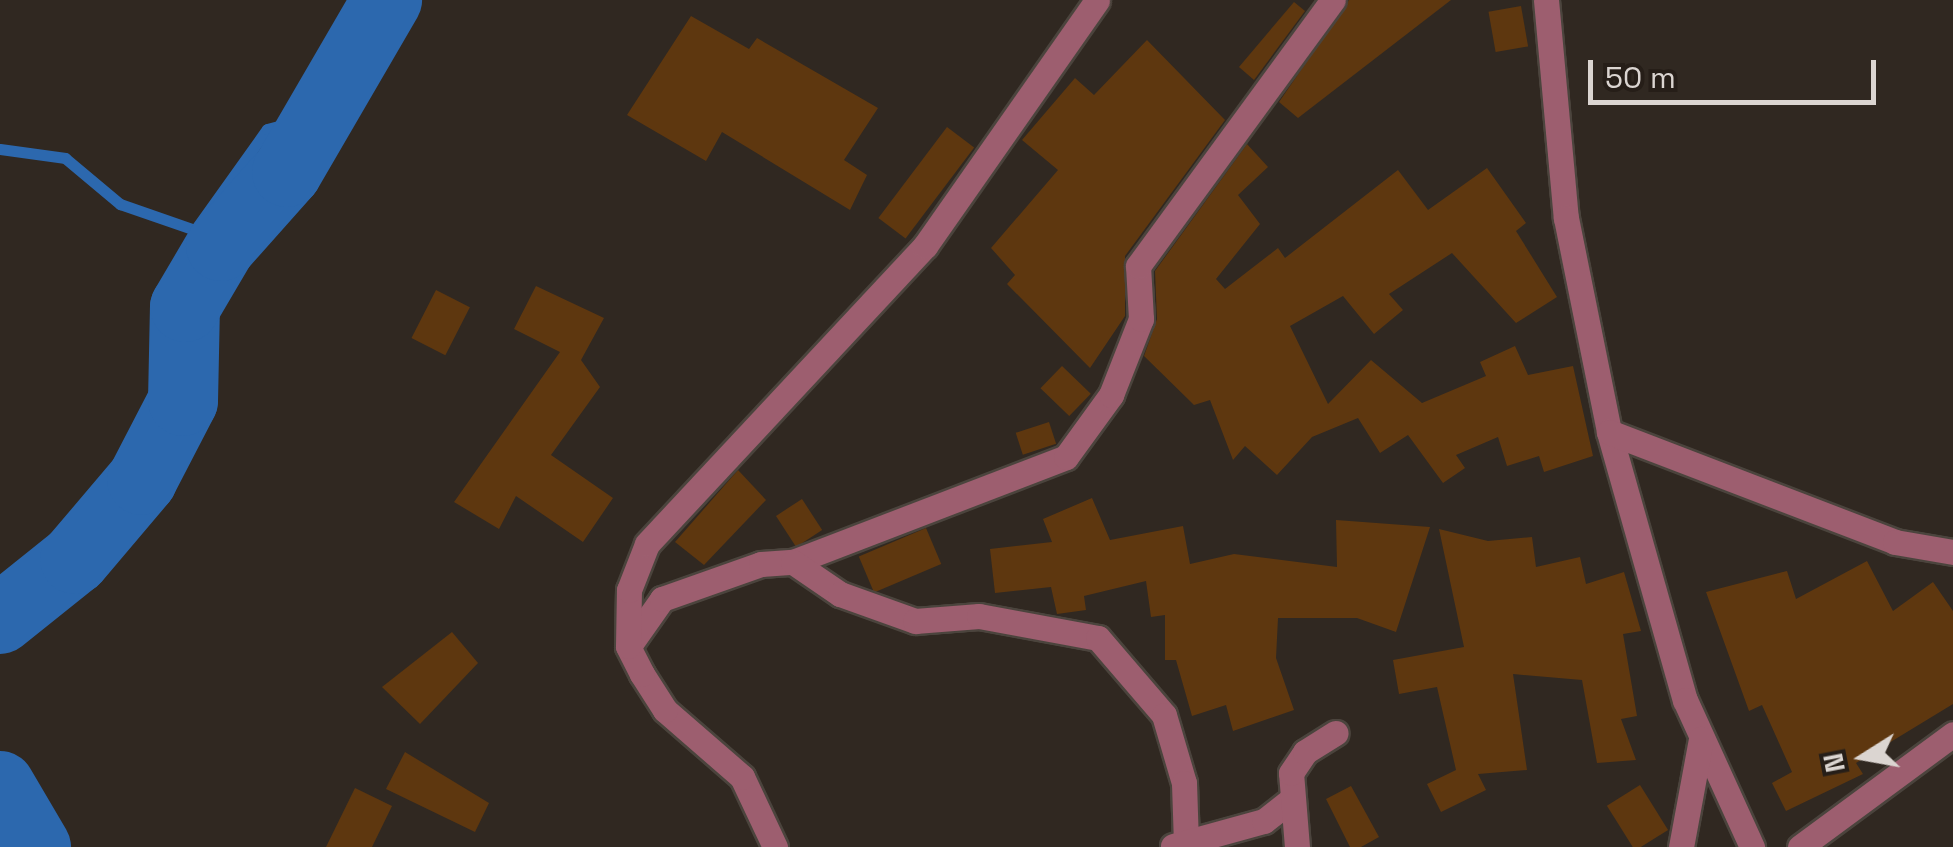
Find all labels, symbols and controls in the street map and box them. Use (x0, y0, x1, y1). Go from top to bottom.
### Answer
scale bar (1593, 40, 1880, 102)
text: 50 m (1605, 58, 1676, 97)
north arrow (1813, 707, 1913, 807)
text: N (1814, 750, 1853, 775)

